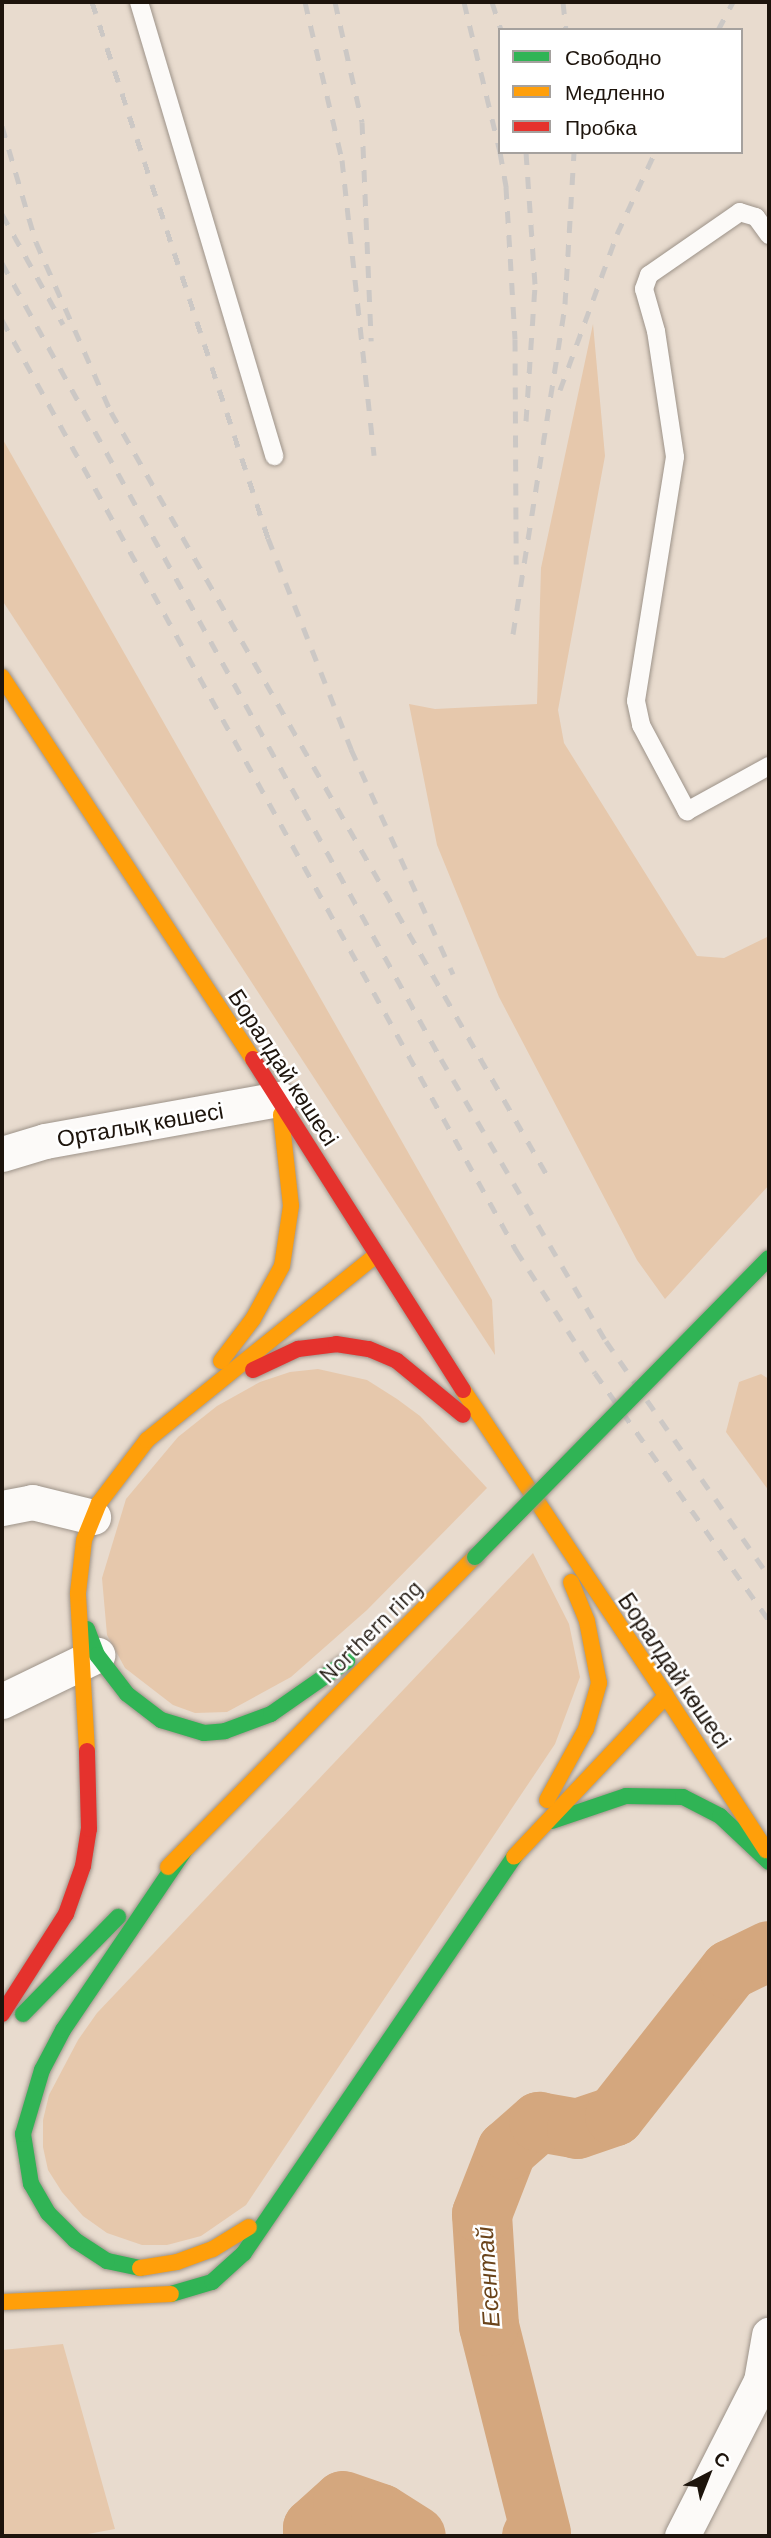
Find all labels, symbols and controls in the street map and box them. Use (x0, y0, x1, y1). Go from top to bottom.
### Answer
legend (498, 28, 743, 154)
text: Свободно (565, 44, 662, 69)
text: Медленно (565, 79, 665, 104)
text: Пробка (565, 114, 637, 139)
street label: Боралдай көшесі (223, 983, 345, 1151)
street label: Орталық көшесі (55, 1096, 225, 1152)
street label: Northern ring (313, 1574, 427, 1688)
street label: Боралдай көшесі (613, 1587, 737, 1753)
water label: Есентай (469, 2226, 505, 2328)
north arrow (673, 2440, 743, 2510)
text: С (710, 2446, 735, 2472)

